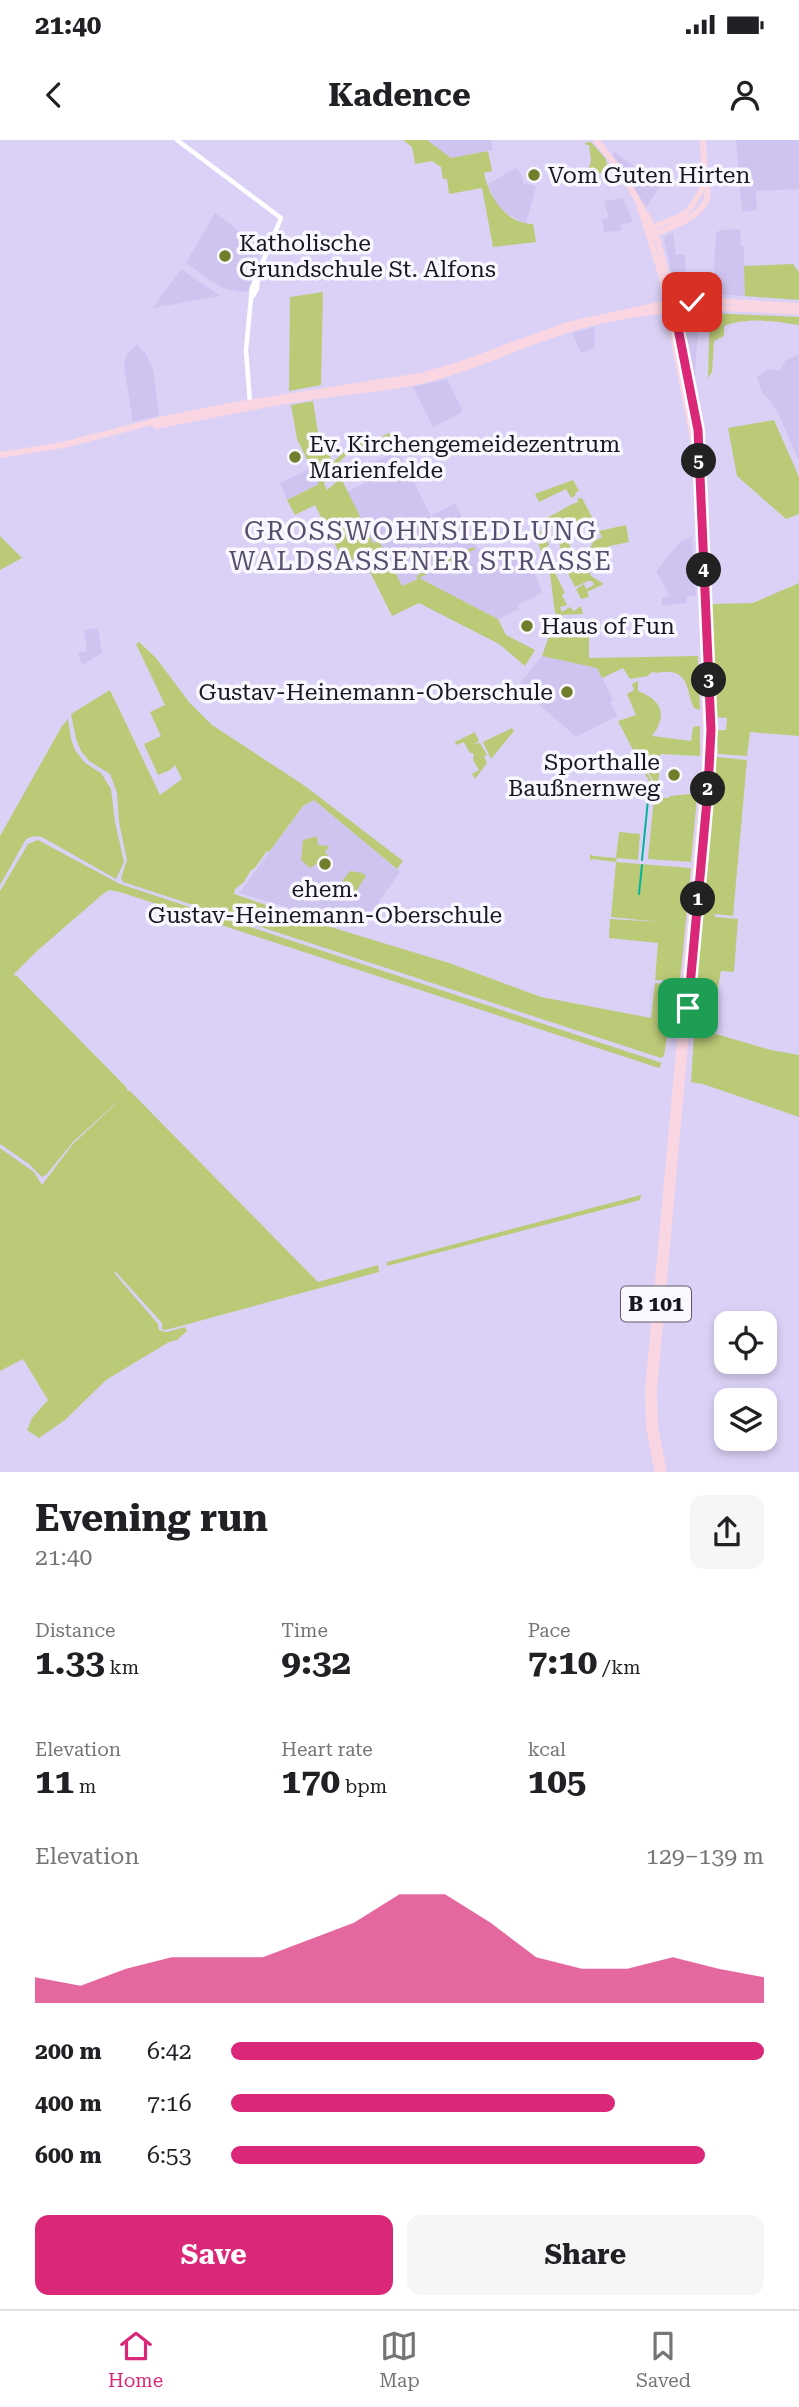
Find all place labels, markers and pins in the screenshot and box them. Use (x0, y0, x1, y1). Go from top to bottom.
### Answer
place label: Vom Guten Hirten (548, 162, 750, 189)
marker: Vom Guten Hirten (526, 167, 542, 183)
place label: Katholische Grundschule St. Alfons (239, 230, 496, 283)
marker: Katholische Grundschule St. Alfons (217, 248, 233, 264)
pin (662, 272, 722, 332)
place label: Ev. Kirchengemeidezentrum Marienfelde (309, 431, 620, 484)
pin: 5 (682, 444, 716, 478)
marker: Ev. Kirchengemeidezentrum Marienfelde (287, 449, 303, 465)
pin: 4 (686, 552, 722, 588)
place label: Haus of Fun (541, 613, 675, 640)
marker: Haus of Fun (519, 618, 535, 634)
pin: 3 (692, 662, 726, 698)
place label: Gustav-Heinemann-Oberschule (199, 679, 553, 706)
marker: Gustav-Heinemann-Oberschule (559, 684, 575, 700)
place label: Sporthalle Baußnernweg (508, 749, 660, 802)
marker: Sporthalle Baußnernweg (666, 767, 682, 783)
pin: 2 (690, 772, 726, 806)
marker: ehem. Gustav-Heinemann-Oberschule (317, 856, 333, 872)
place label: ehem. Gustav-Heinemann-Oberschule (148, 876, 502, 929)
pin: 1 (680, 882, 716, 916)
pin (658, 978, 718, 1038)

